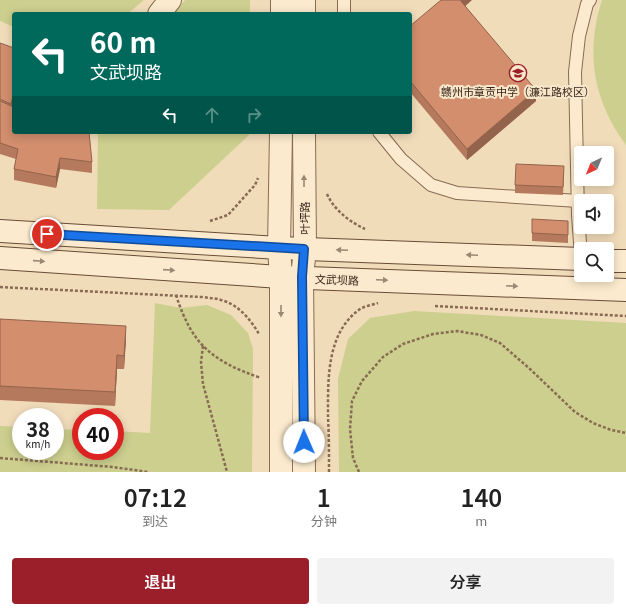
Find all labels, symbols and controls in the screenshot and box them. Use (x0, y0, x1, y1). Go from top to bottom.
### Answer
text: 60 m (90, 21, 156, 61)
icon: left (24, 28, 76, 80)
text: 文武坝路 (90, 58, 162, 84)
school or university icon: 赣州市章贡中学（濂江路校区） (508, 63, 528, 83)
place label: 赣州市章贡中学（濂江路校区） (441, 83, 595, 99)
icon: left (159, 104, 181, 126)
icon: ahead (201, 104, 223, 126)
icon: right (243, 104, 265, 126)
north arrow (574, 146, 614, 186)
map controls (574, 146, 614, 282)
one-way arrow (301, 174, 307, 187)
button: sound (574, 194, 614, 234)
street label: 叶坪路 (296, 202, 312, 235)
pin (30, 217, 64, 251)
icon: arrive (36, 223, 58, 245)
button: search (574, 242, 614, 282)
one-way arrow (335, 247, 348, 253)
one-way arrow (465, 252, 478, 258)
one-way arrow (33, 257, 45, 264)
one-way arrow (163, 266, 175, 273)
street label: 文武坝路 (315, 270, 359, 288)
one-way arrow (376, 277, 388, 284)
one-way arrow (506, 282, 518, 289)
one-way arrow (278, 305, 284, 318)
speed limit sign: 40 (72, 408, 124, 460)
text: 38 (26, 414, 50, 443)
position arrow (283, 421, 325, 463)
text: km/h (26, 436, 50, 451)
text: 07:12 (124, 479, 187, 514)
text: 1 (317, 479, 331, 514)
text: 140 (460, 479, 502, 514)
text: 到达 (142, 511, 168, 530)
text: 分钟 (311, 511, 337, 530)
text: m (475, 511, 487, 530)
button: 退出 (12, 558, 309, 604)
button: 分享 (317, 558, 614, 604)

